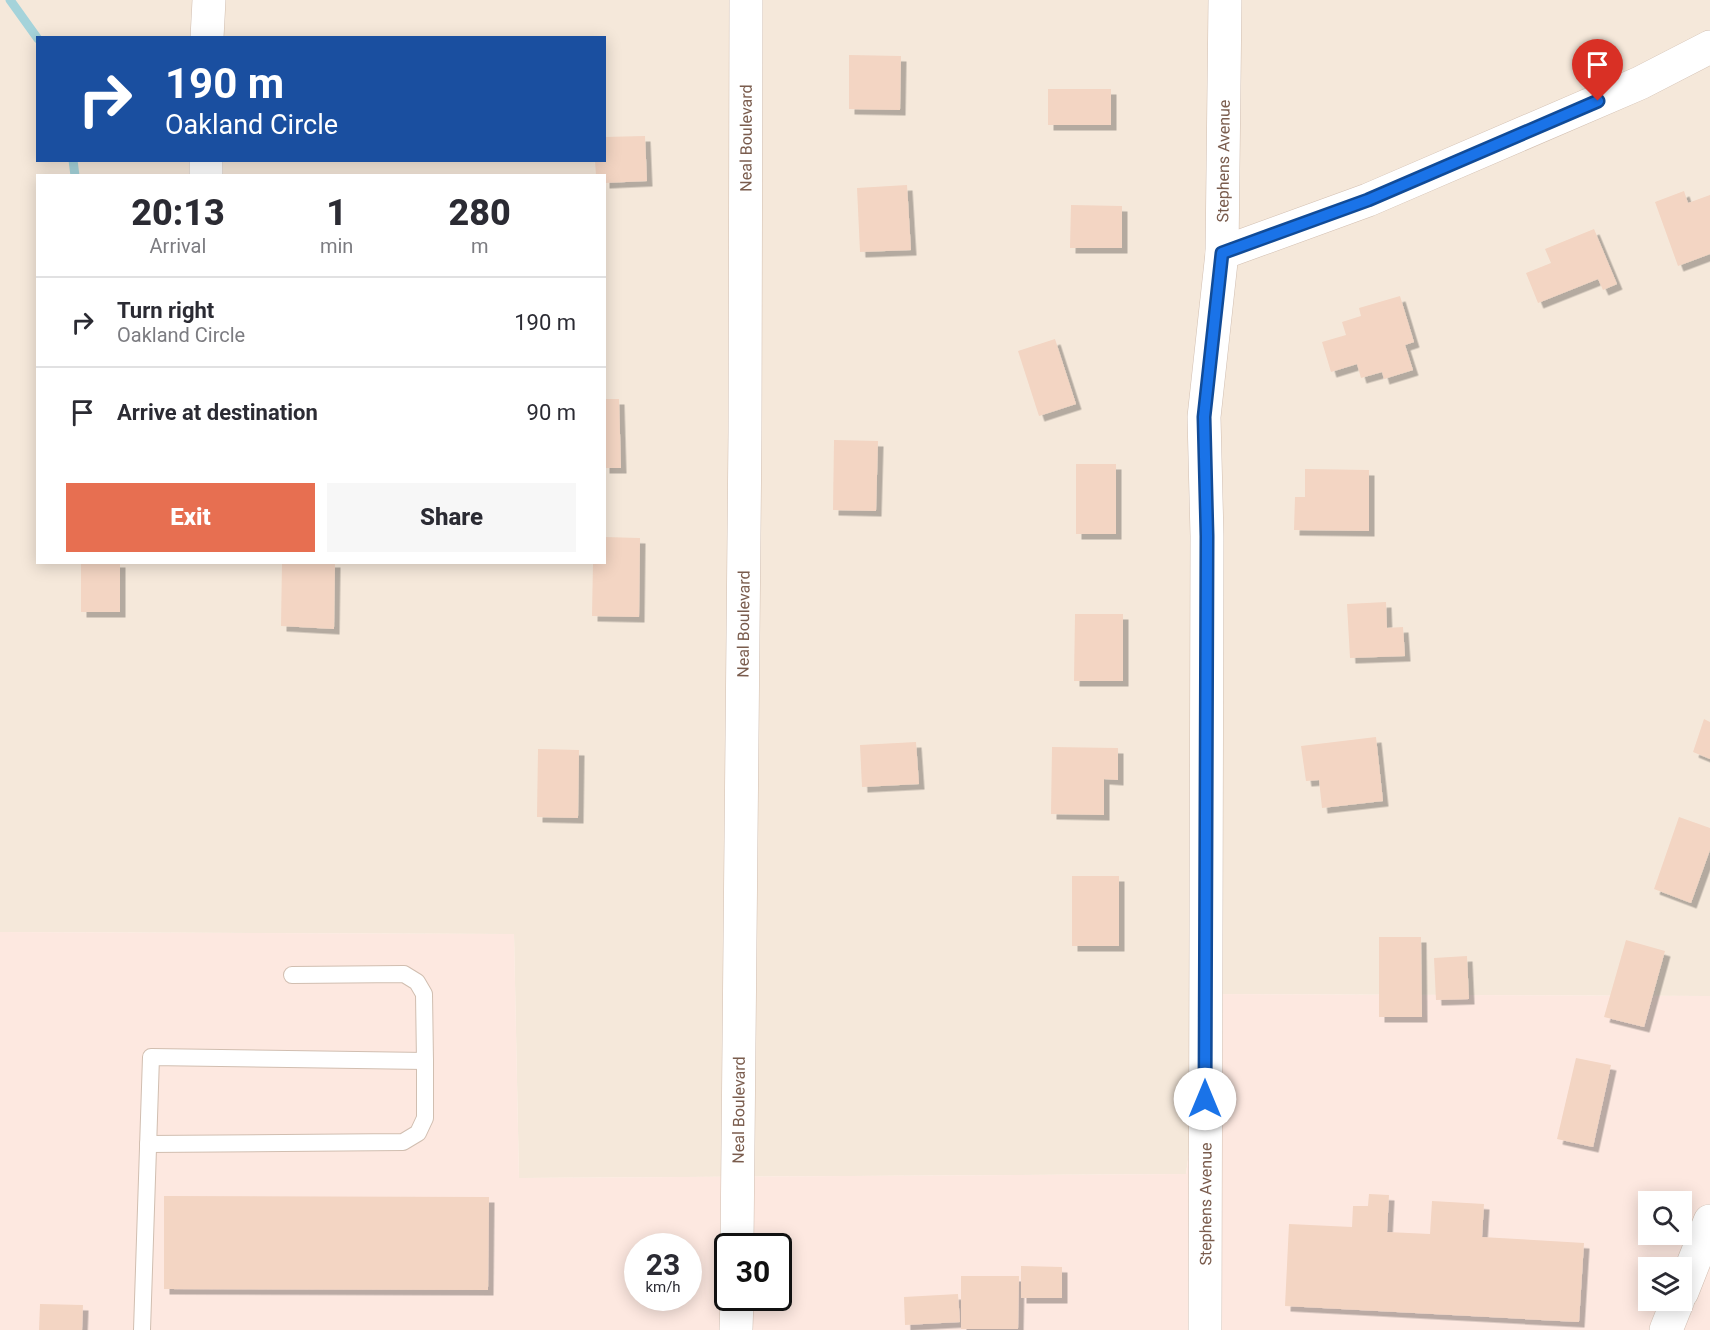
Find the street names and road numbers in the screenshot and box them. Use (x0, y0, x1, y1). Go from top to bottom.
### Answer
street label: Neal Boulevard (737, 84, 756, 192)
street label: Stephens Avenue (1213, 99, 1234, 223)
street label: Neal Boulevard (734, 570, 754, 678)
street label: Neal Boulevard (729, 1056, 749, 1164)
street label: Stephens Avenue (1196, 1143, 1215, 1265)

